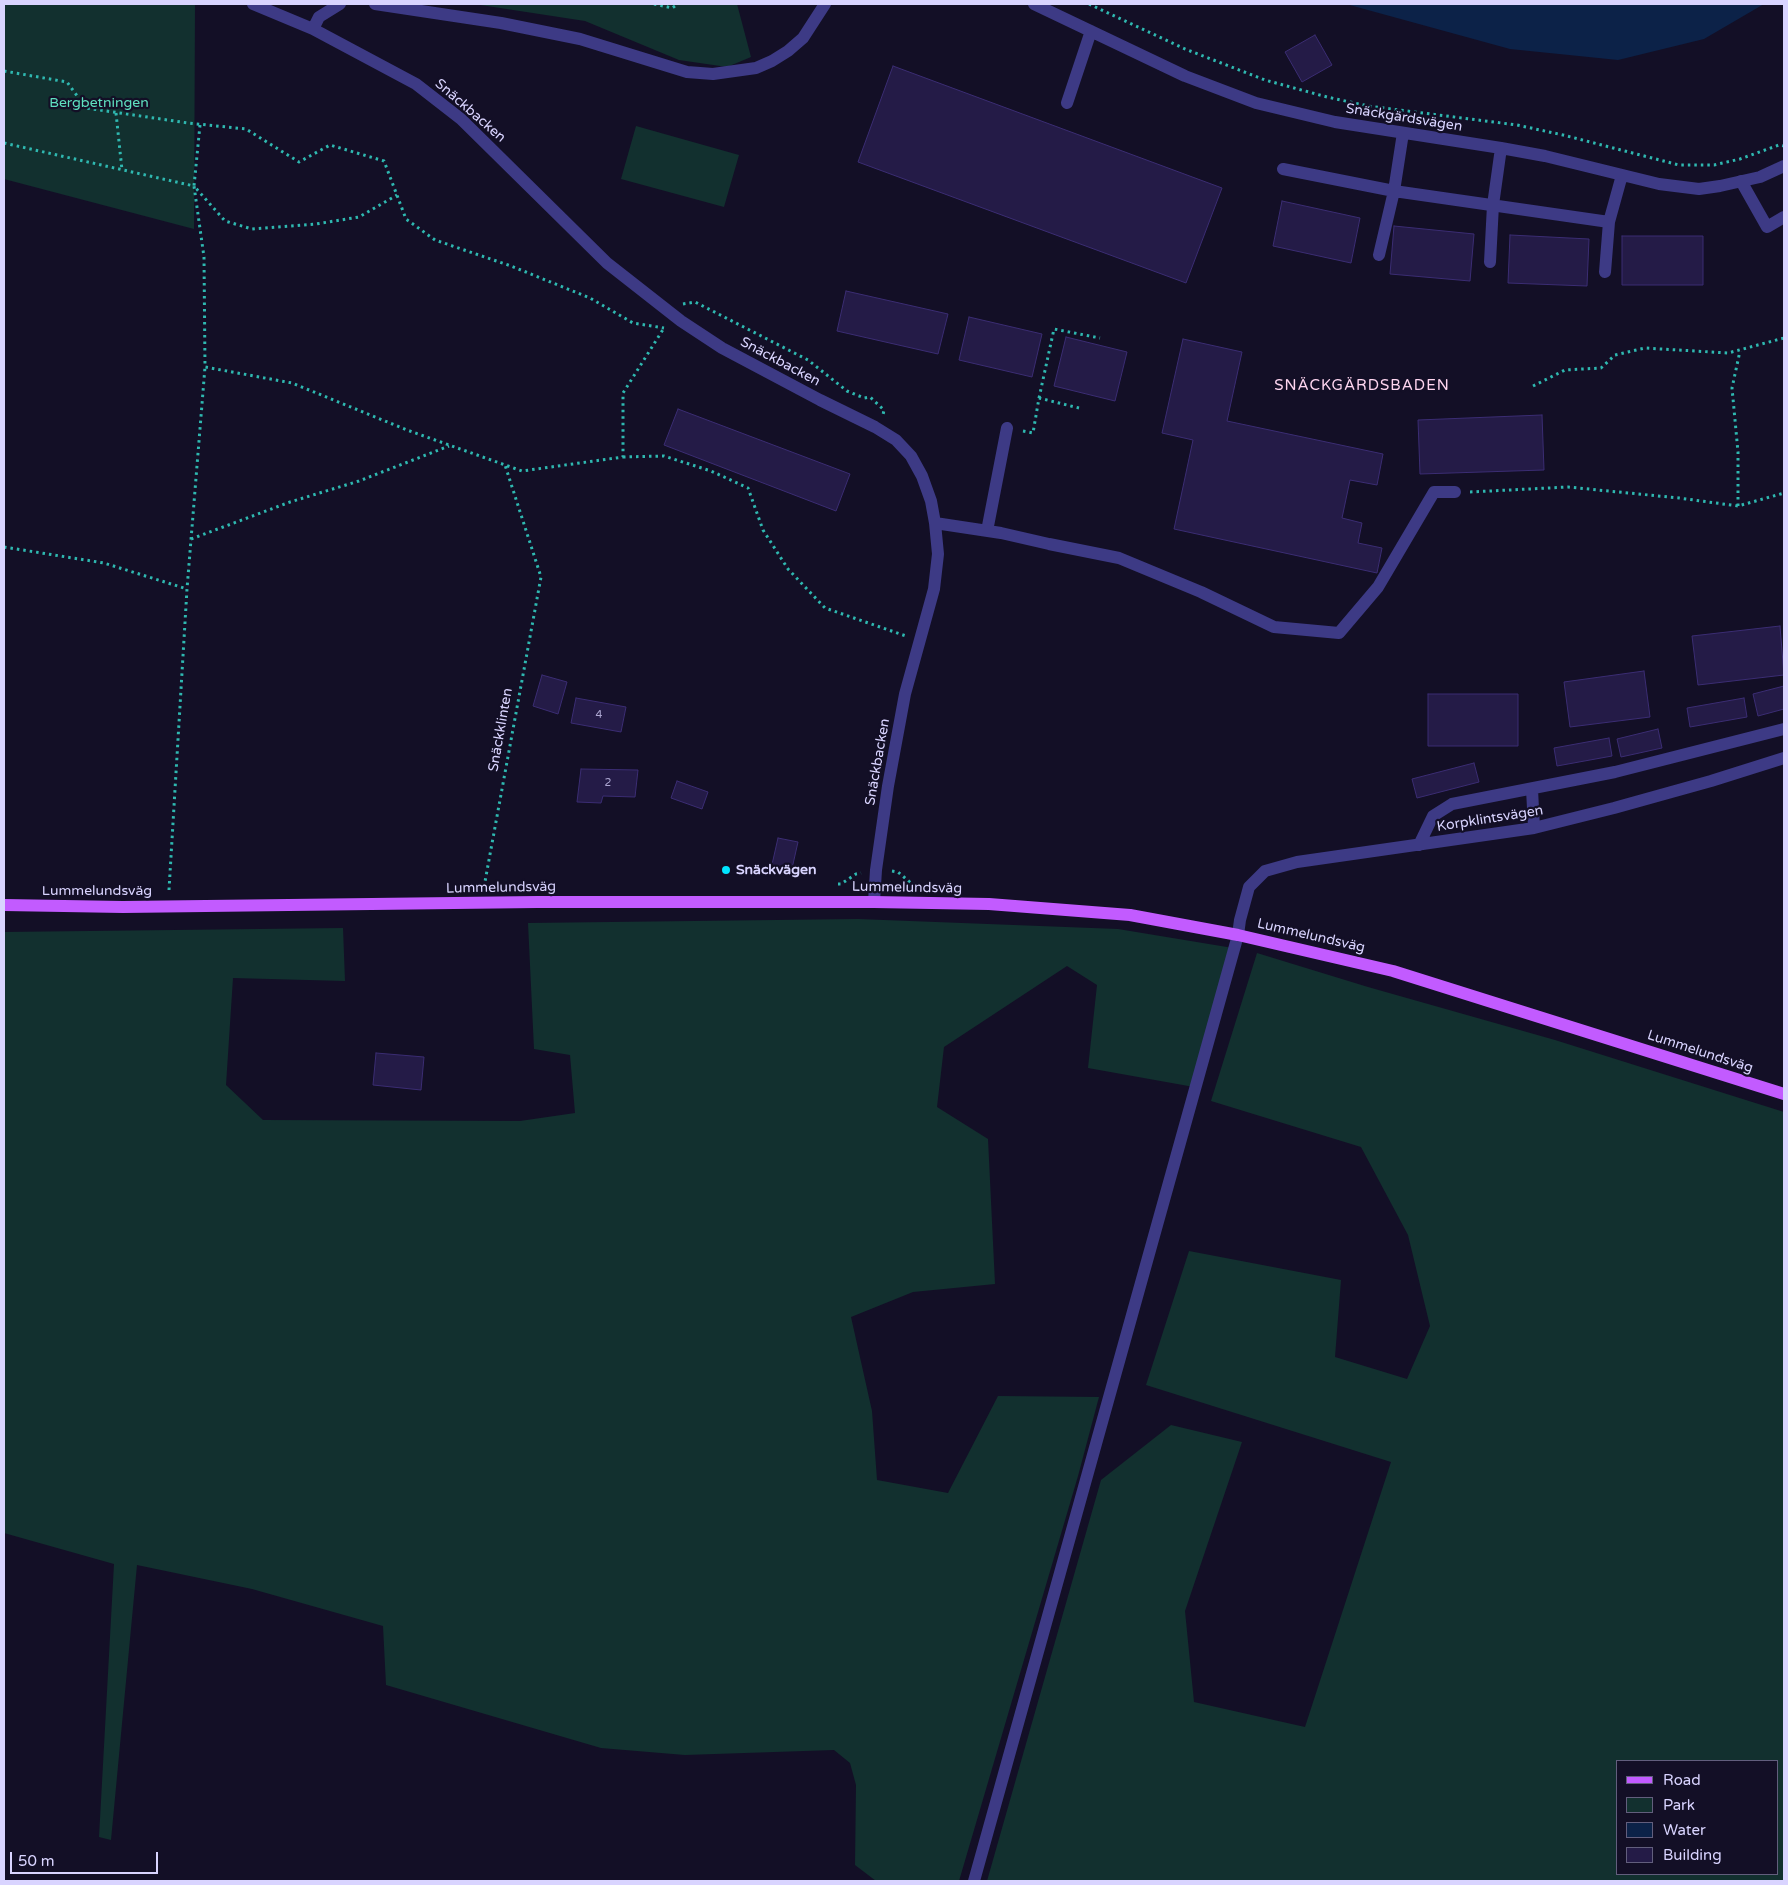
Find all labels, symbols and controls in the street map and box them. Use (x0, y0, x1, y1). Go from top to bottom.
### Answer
street label: Snäckbacken (431, 76, 509, 146)
park label: Bergbetningen (49, 95, 149, 111)
street label: Snäckgärdsvägen (1345, 100, 1463, 136)
street label: Snäckbacken (737, 334, 823, 390)
district label: SNÄCKGÄRDSBADEN (1272, 377, 1452, 395)
street label: Snäckklinten (485, 687, 517, 773)
house number: 4 (596, 708, 602, 722)
street label: Snäckbacken (862, 717, 894, 807)
house number: 2 (605, 776, 611, 790)
street label: Korpklintsvägen (1436, 802, 1544, 836)
place label: Snäckvägen (736, 862, 816, 878)
marker: Snäckvägen (720, 864, 732, 876)
street label: Lummelundsväg (446, 879, 556, 897)
street label: Lummelundsväg (852, 879, 962, 897)
street label: Lummelundsväg (42, 883, 152, 899)
street label: Lummelundsväg (1255, 915, 1367, 957)
street label: Lummelundsväg (1645, 1027, 1755, 1077)
legend (1616, 1760, 1778, 1875)
text: Road (1663, 1771, 1701, 1789)
text: Park (1663, 1796, 1695, 1814)
text: Water (1663, 1821, 1706, 1839)
scale bar (12, 1842, 160, 1874)
text: Building (1663, 1846, 1722, 1864)
text: 50 m (18, 1852, 55, 1870)

